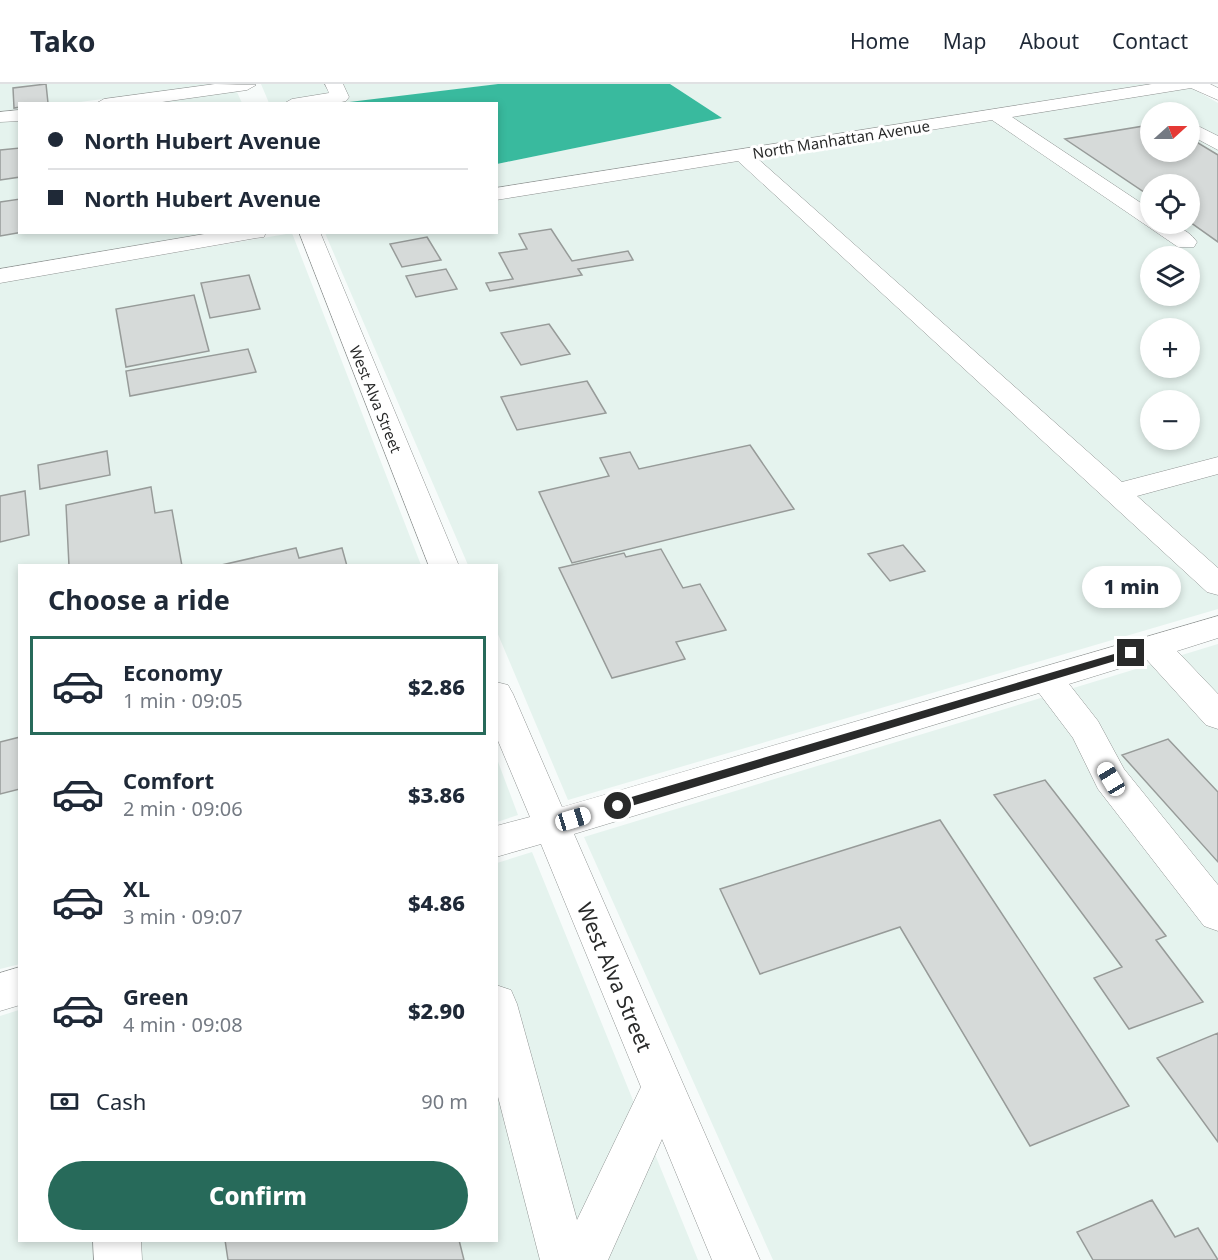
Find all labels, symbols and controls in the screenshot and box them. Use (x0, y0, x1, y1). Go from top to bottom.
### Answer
text: Tako (30, 22, 96, 60)
text: Home (850, 27, 910, 55)
text: Map (943, 27, 986, 55)
text: About (1019, 27, 1079, 55)
text: Contact (1112, 27, 1188, 55)
north arrow (1140, 102, 1200, 162)
map controls (1140, 102, 1200, 450)
street label: North Manhattan Avenue (751, 115, 931, 163)
text: North Hubert Avenue (84, 125, 321, 155)
button: locate (1140, 174, 1200, 234)
text: North Hubert Avenue (84, 183, 321, 213)
button: layers (1140, 246, 1200, 306)
button: + (1140, 318, 1200, 378)
street label: West Alva Street (345, 342, 407, 456)
button: − (1140, 390, 1200, 450)
callout: 1 min (1082, 566, 1180, 608)
text: 1 min (1104, 573, 1159, 600)
text: Choose a ride (48, 581, 230, 618)
route end (1117, 639, 1144, 666)
text: Economy (123, 657, 222, 687)
icon: car (51, 659, 105, 713)
text: $2.86 (408, 671, 465, 701)
text: 1 min · 09:05 (123, 687, 243, 714)
car (1094, 759, 1128, 799)
text: Comfort (123, 765, 214, 795)
icon: car (51, 767, 105, 821)
text: $3.86 (408, 779, 465, 809)
route start (604, 792, 631, 819)
text: 2 min · 09:06 (123, 795, 243, 822)
car (553, 805, 593, 833)
text: XL (123, 873, 150, 903)
icon: car (51, 875, 105, 929)
text: $4.86 (408, 887, 465, 917)
street label: West Alva Street (571, 898, 659, 1056)
text: 3 min · 09:07 (123, 903, 243, 930)
text: Green (123, 981, 189, 1011)
icon: car (51, 983, 105, 1037)
text: $2.90 (408, 995, 465, 1025)
text: 4 min · 09:08 (123, 1011, 243, 1038)
icon: cash (48, 1085, 81, 1118)
text: Cash (96, 1086, 146, 1116)
text: 90 m (421, 1088, 468, 1115)
button: Confirm (48, 1161, 468, 1230)

